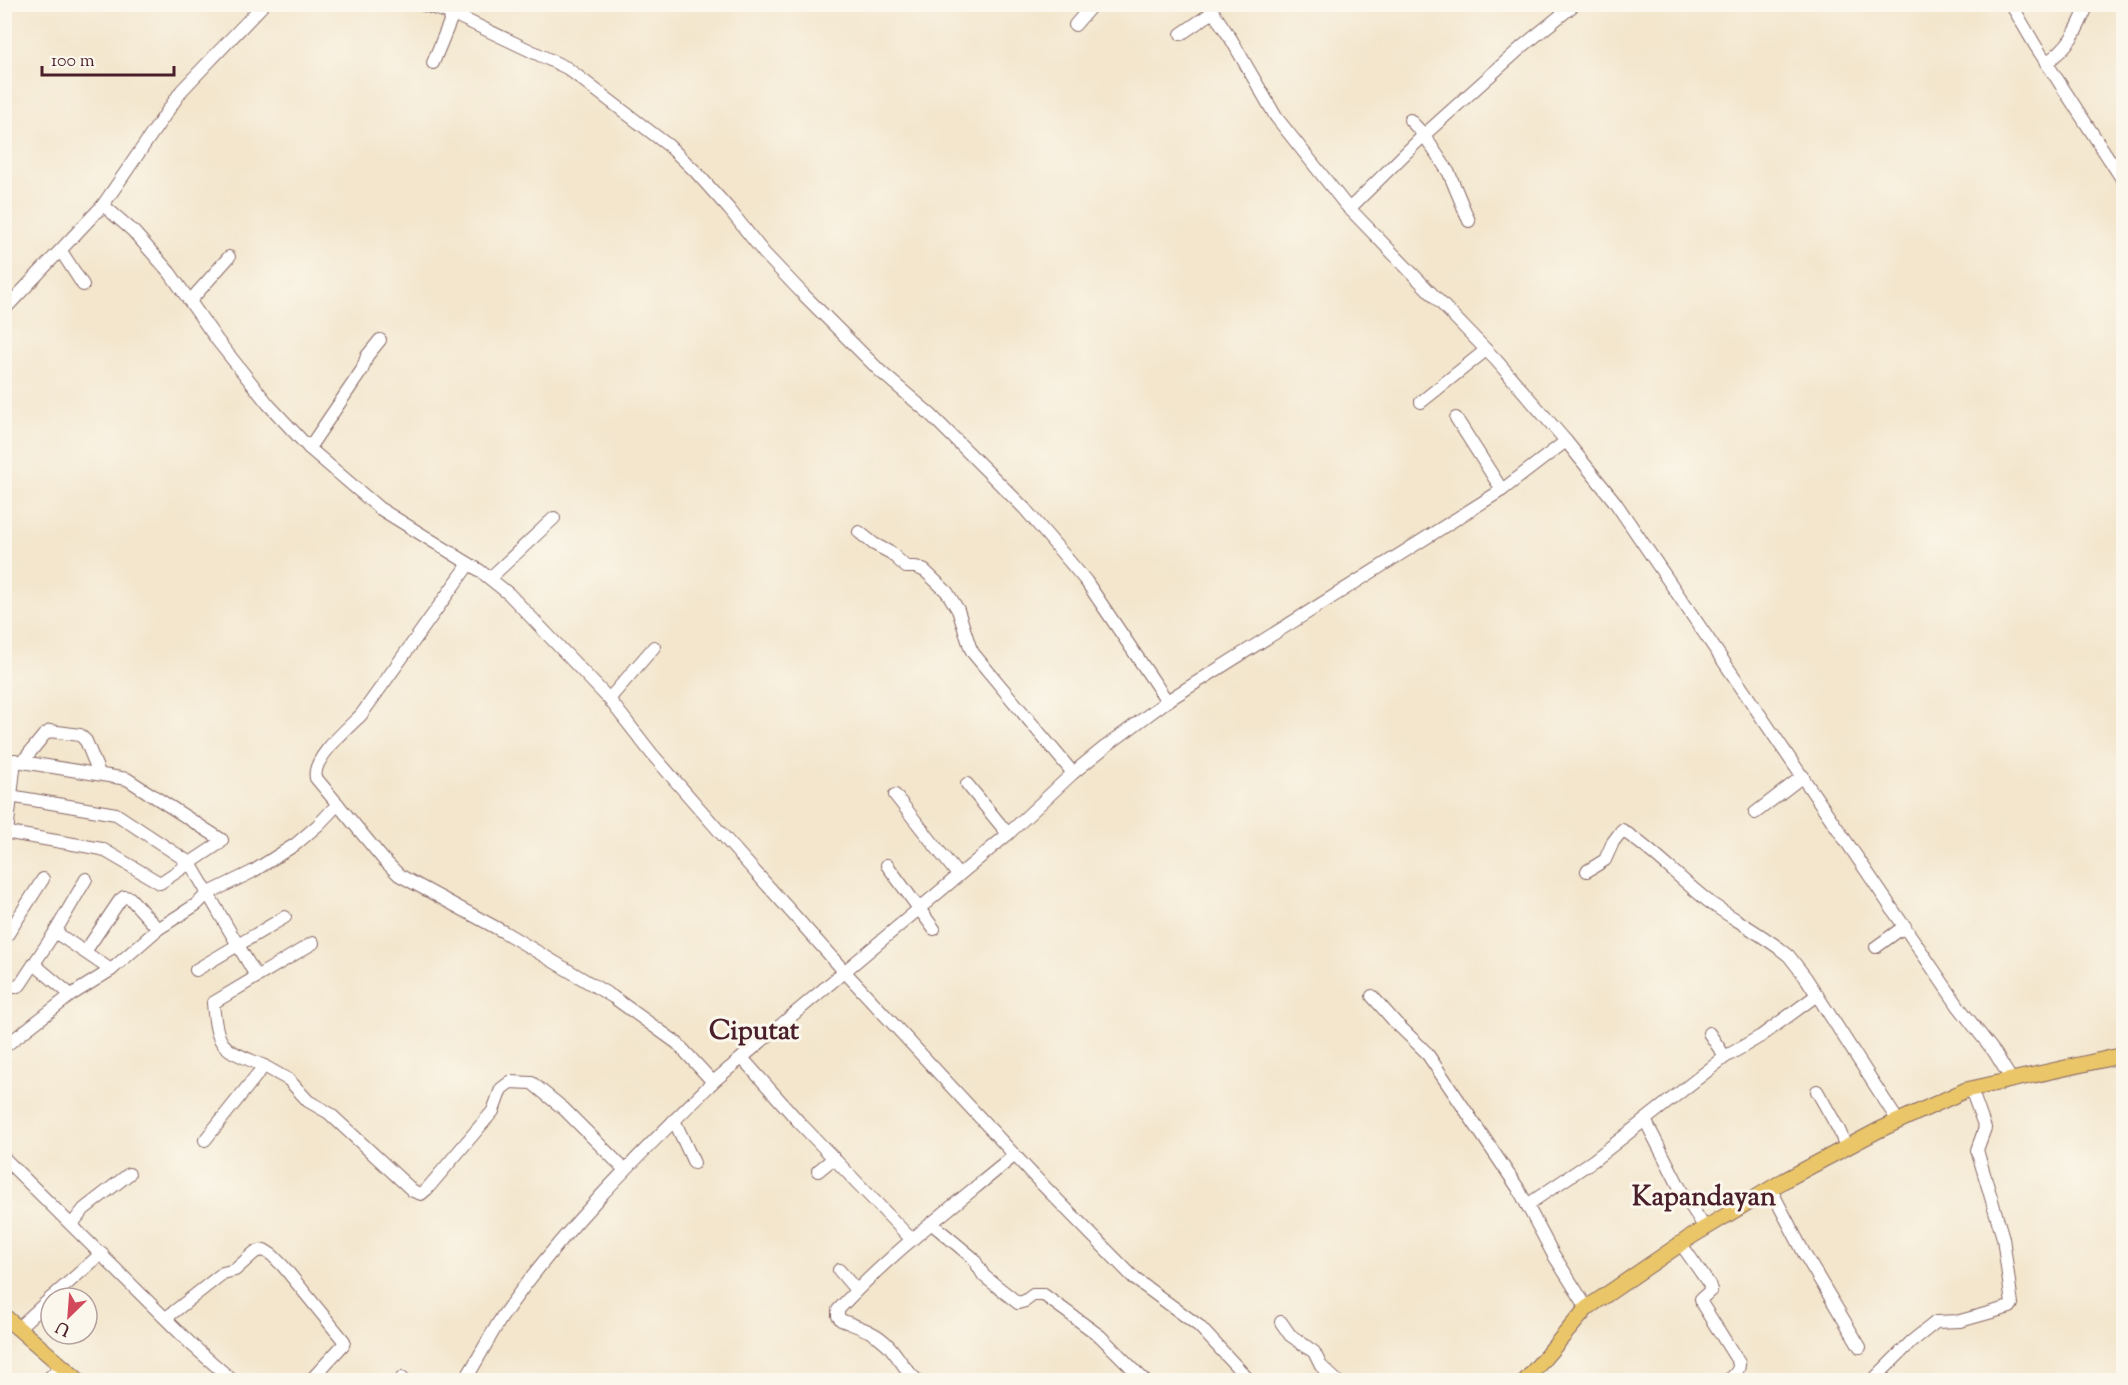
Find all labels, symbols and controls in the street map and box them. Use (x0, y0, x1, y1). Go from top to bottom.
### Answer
scale bar (42, 39, 174, 77)
text: 100 m (51, 49, 95, 75)
district label: Ciputat (709, 1013, 800, 1052)
district label: Kapandayan (1632, 1179, 1776, 1218)
north arrow (39, 1286, 99, 1346)
text: U (52, 1314, 74, 1341)

